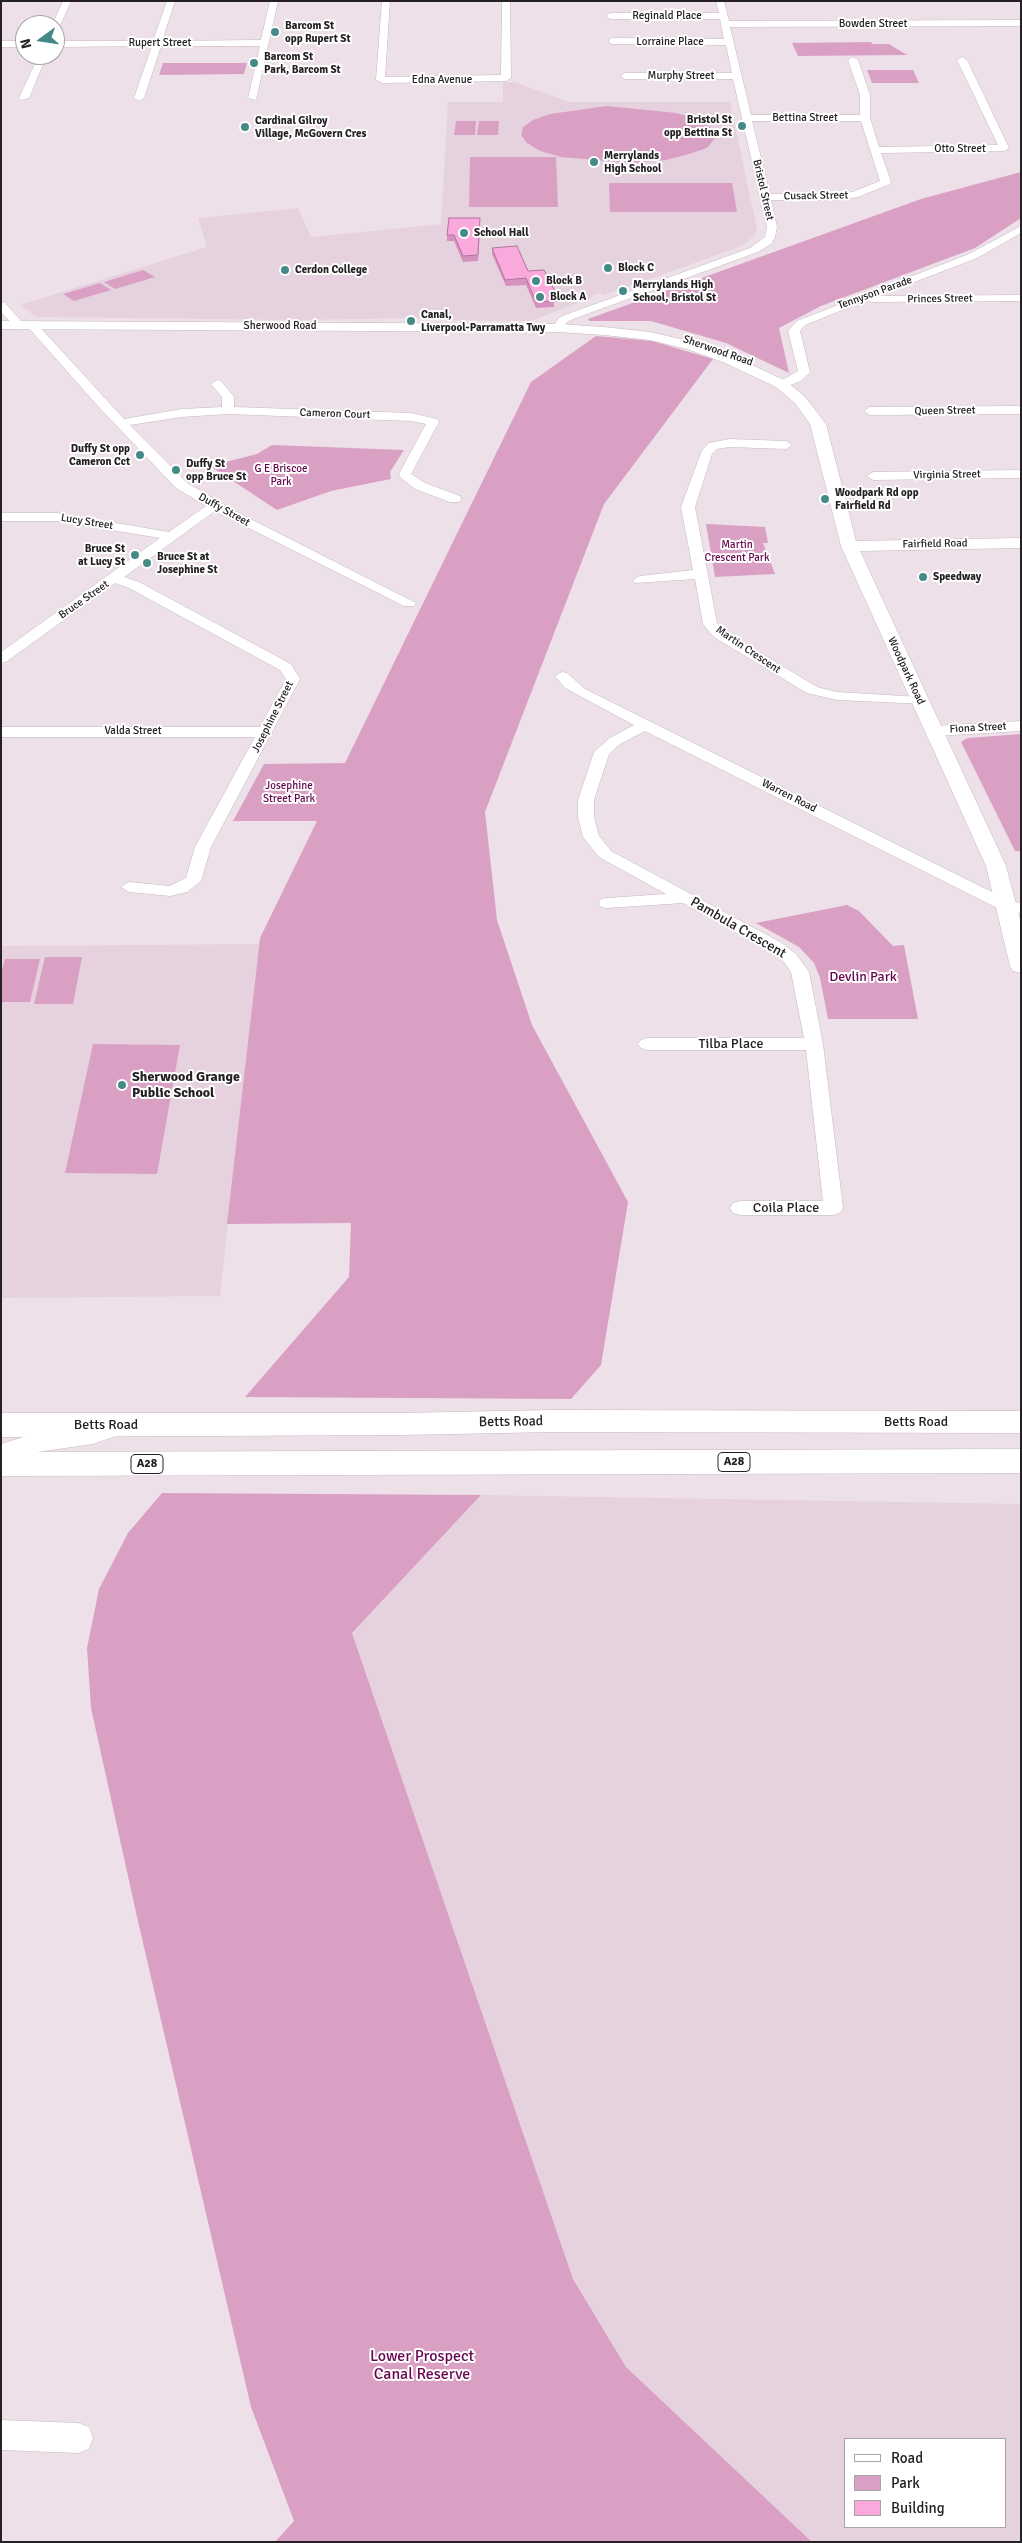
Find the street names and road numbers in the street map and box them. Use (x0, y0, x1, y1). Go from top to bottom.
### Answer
street label: Reginald Place (632, 9, 702, 23)
street label: Bowden Street (839, 17, 907, 31)
street label: Lorraine Place (636, 35, 704, 49)
street label: Rupert Street (129, 36, 191, 50)
street label: Murphy Street (648, 69, 714, 83)
street label: Edna Avenue (412, 73, 472, 87)
street label: Bettina Street (772, 111, 838, 125)
street label: Otto Street (934, 142, 986, 156)
street label: Bristol Street (750, 158, 776, 222)
street label: Cusack Street (784, 189, 848, 203)
street label: Tennyson Parade (836, 273, 914, 313)
street label: Princes Street (907, 292, 973, 306)
street label: Sherwood Road (244, 319, 316, 333)
street label: Sherwood Road (681, 333, 755, 369)
street label: Queen Street (914, 404, 976, 418)
street label: Cameron Court (299, 406, 371, 422)
street label: Virginia Street (913, 468, 981, 482)
street label: Duffy Street (196, 490, 252, 530)
street label: Lucy Street (60, 511, 114, 533)
street label: Fairfield Road (902, 537, 968, 551)
street label: Bruce Street (56, 578, 112, 622)
street label: Martin Crescent (713, 623, 783, 677)
street label: Woodpark Road (885, 635, 927, 707)
street label: Josephine Street (249, 679, 297, 755)
street label: Fiona Street (949, 720, 1007, 736)
street label: Valda Street (104, 724, 162, 738)
street label: Warren Road (759, 777, 819, 815)
street label: Pambula Crescent (687, 894, 789, 962)
street label: Tilba Place (699, 1036, 763, 1052)
street label: Coila Place (753, 1200, 819, 1216)
street label: Betts Road (479, 1413, 543, 1431)
street label: Betts Road (884, 1414, 948, 1430)
street label: Betts Road (74, 1417, 138, 1433)
road number: A28 (718, 1452, 750, 1471)
road number: A28 (131, 1455, 163, 1474)

